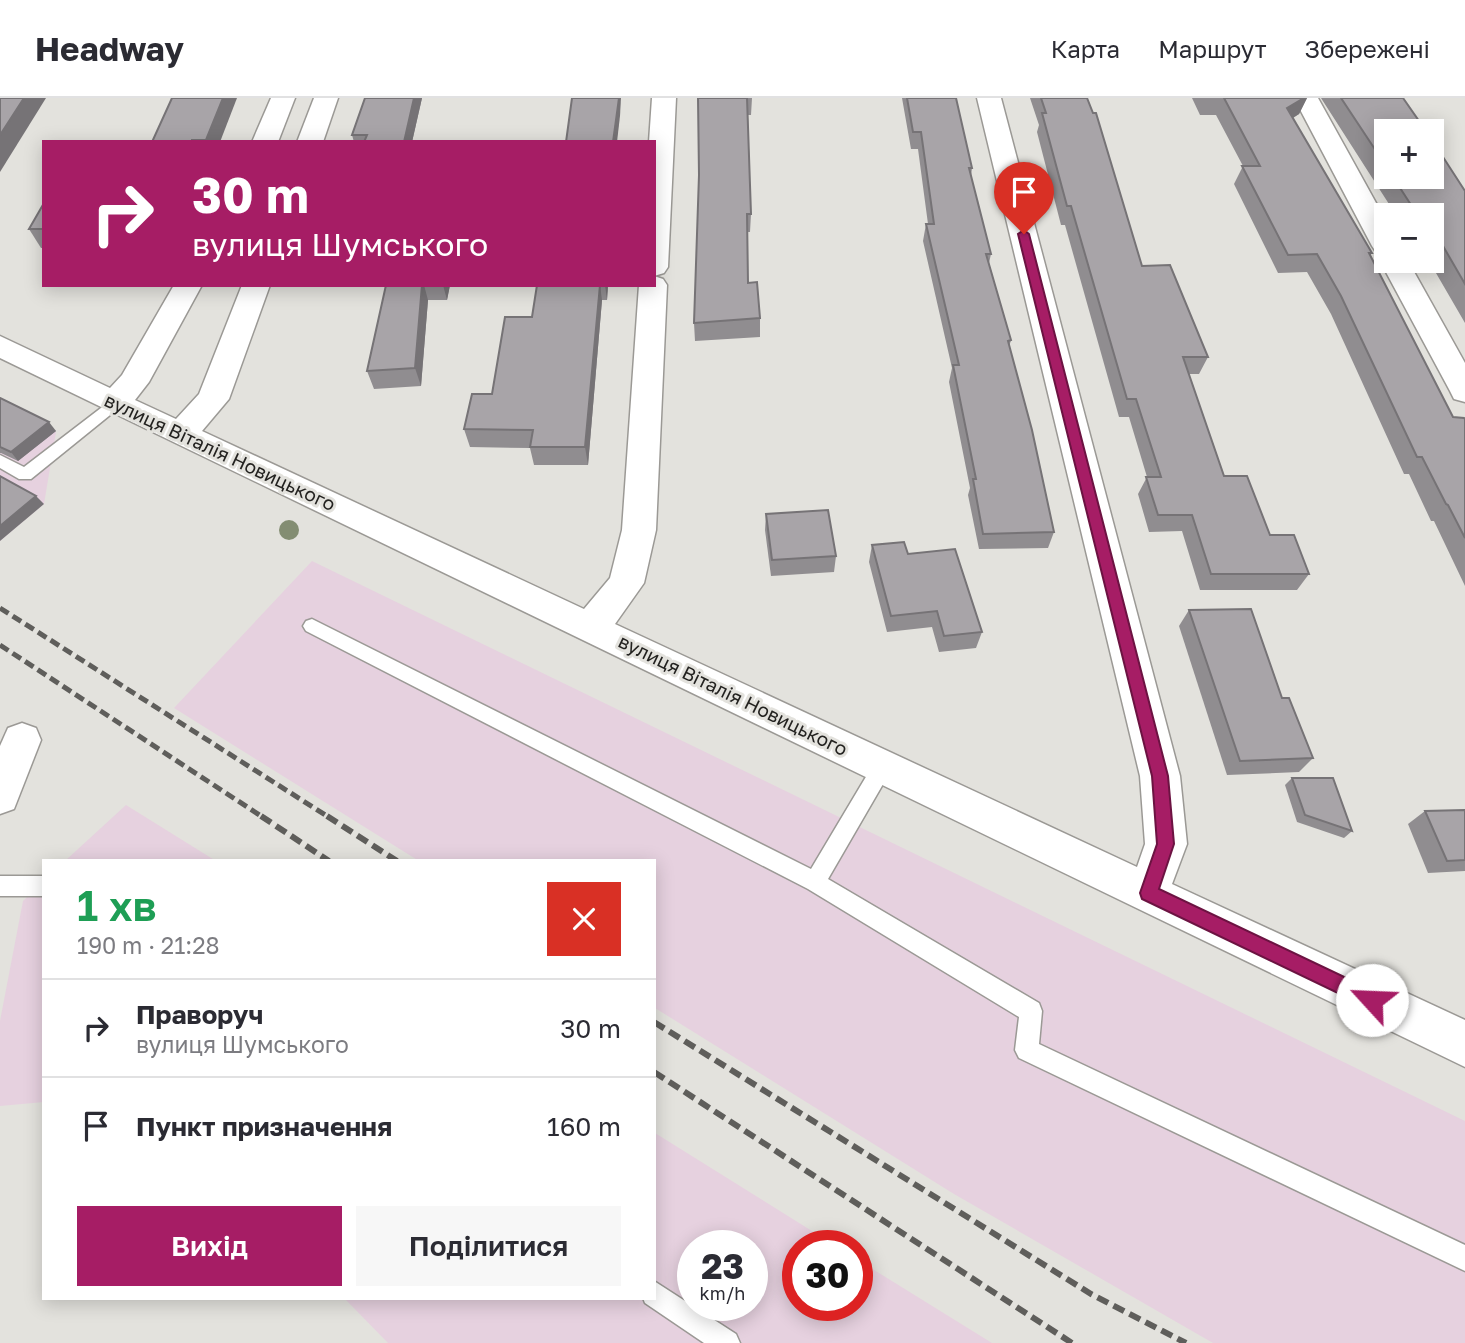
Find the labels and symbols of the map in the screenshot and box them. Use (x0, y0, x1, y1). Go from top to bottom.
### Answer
pin (994, 162, 1054, 234)
street label: вулиця Віталія Новицького (101, 388, 339, 515)
street label: вулиця Віталія Новицького (615, 629, 851, 760)
position arrow (1335, 963, 1409, 1037)
speed limit sign: 30 (782, 1230, 873, 1321)

